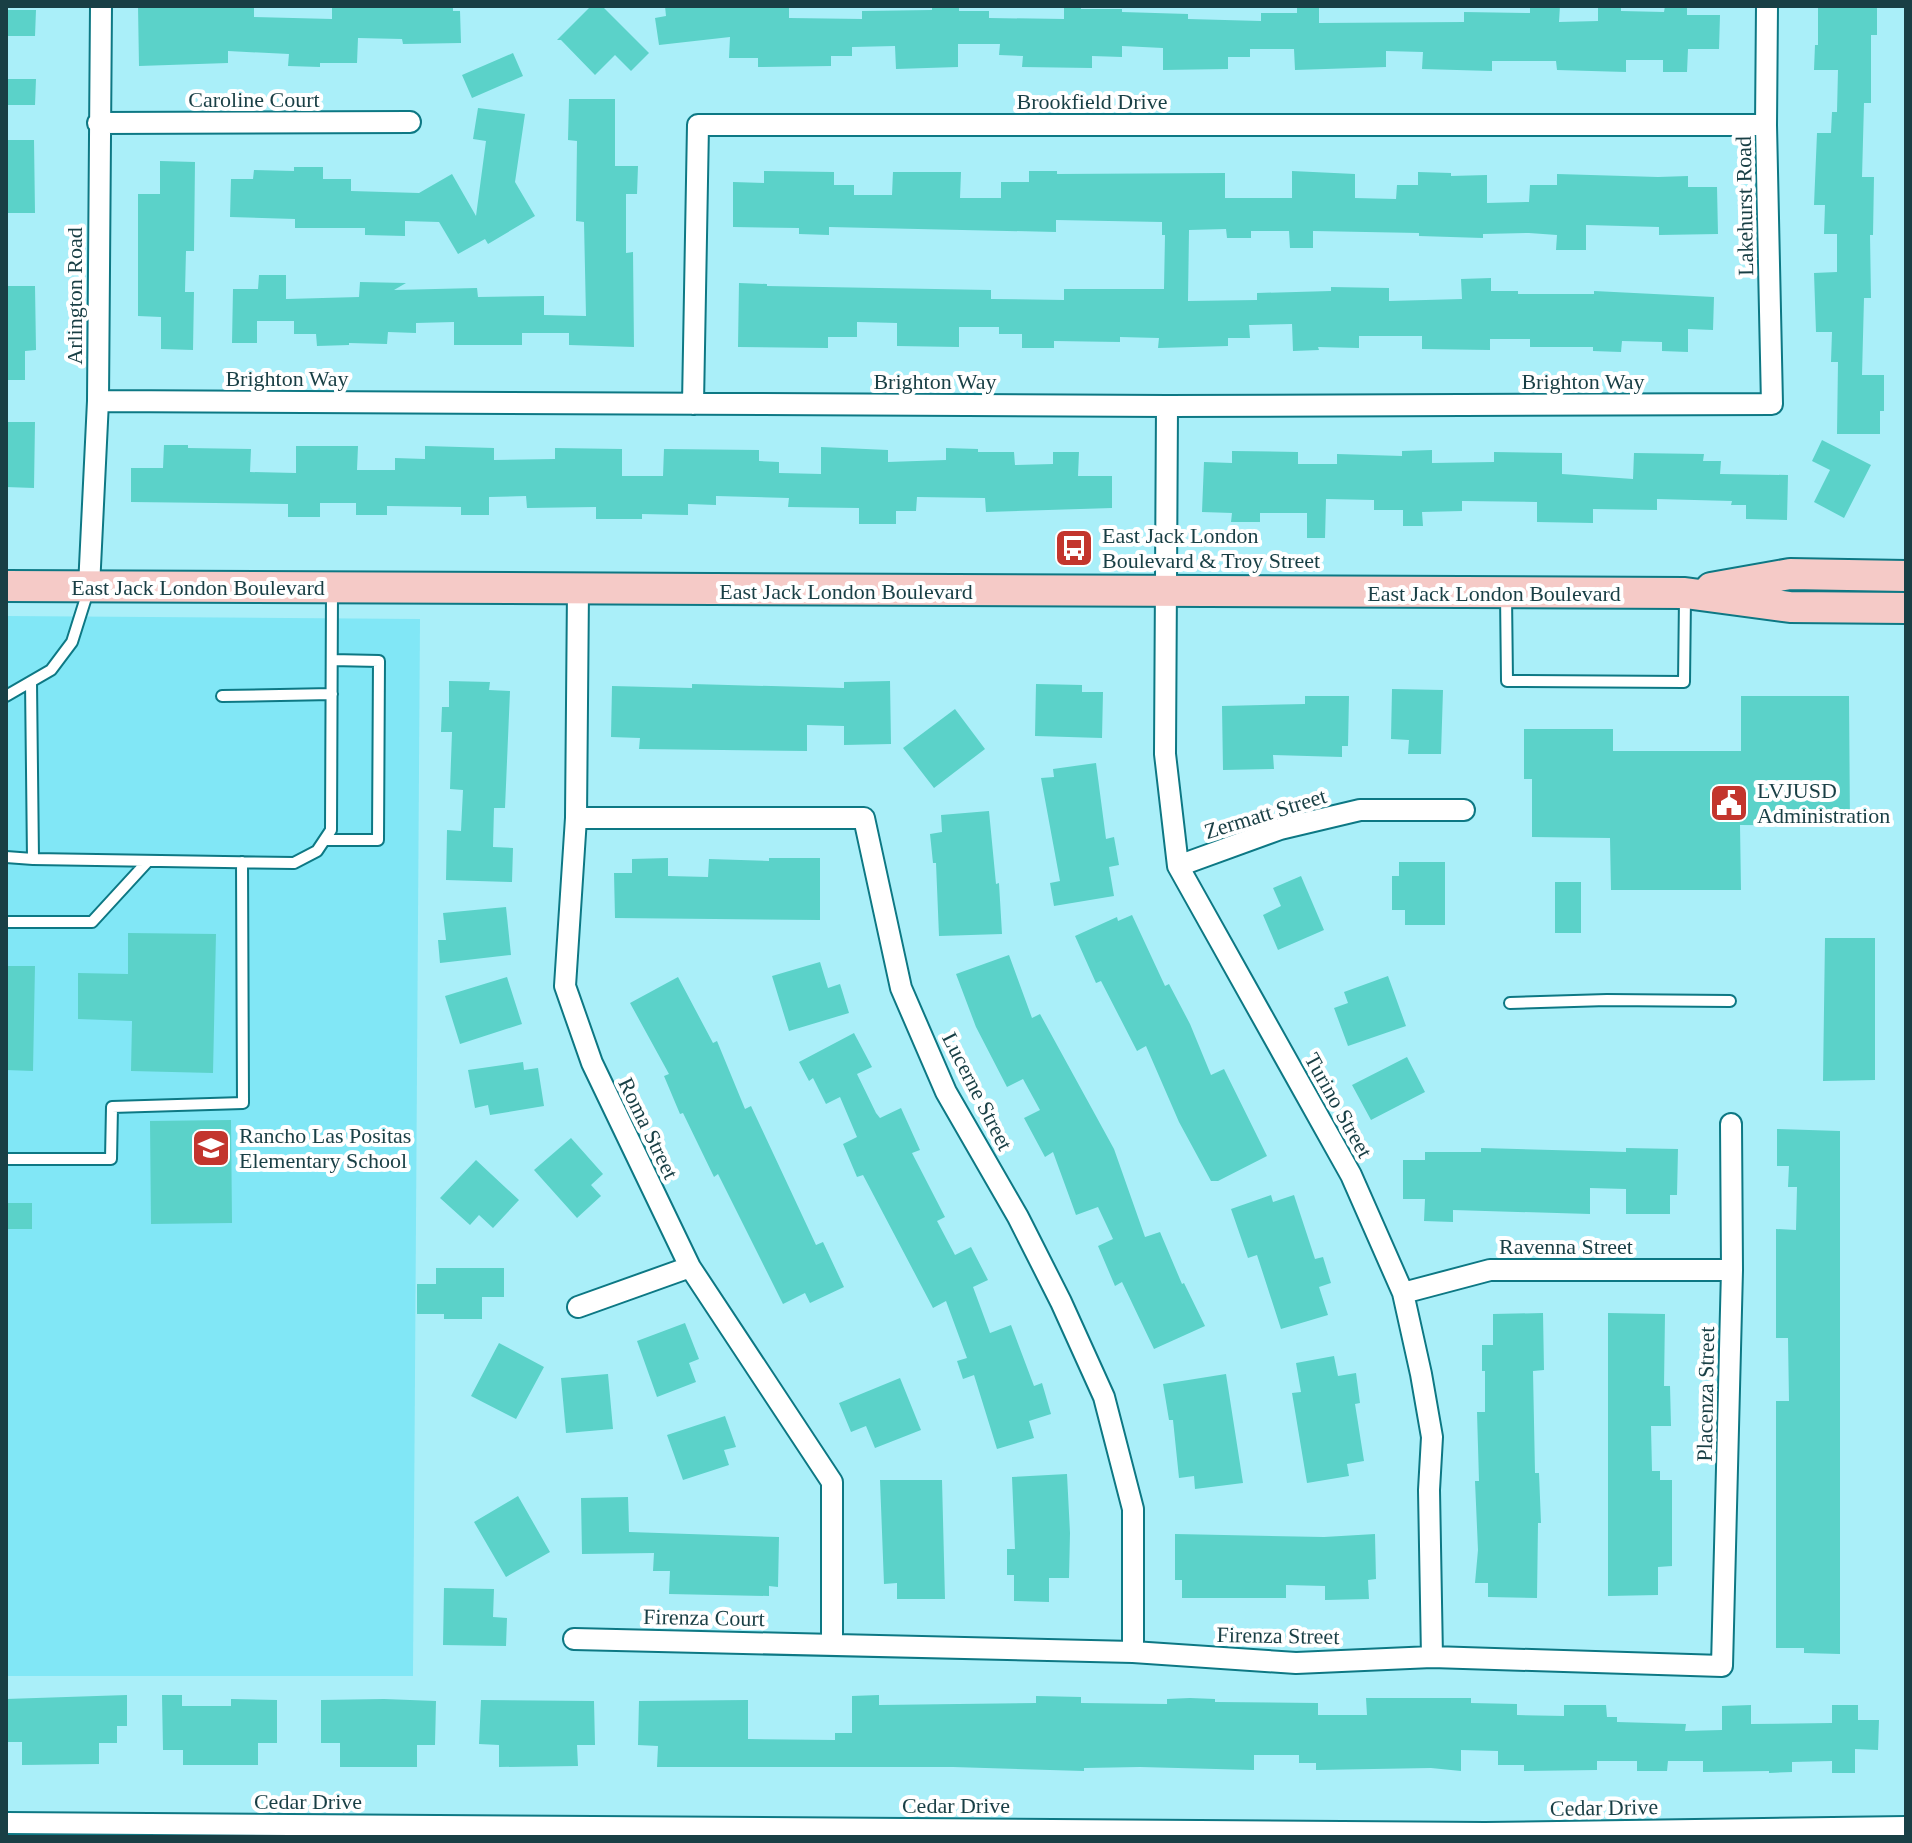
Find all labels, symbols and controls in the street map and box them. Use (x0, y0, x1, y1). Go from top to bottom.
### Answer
street label: Caroline Court (188, 87, 320, 112)
street label: Brookfield Drive (1017, 89, 1167, 114)
street label: Lakehurst Road (1731, 136, 1758, 276)
street label: Arlington Road (62, 227, 87, 365)
street label: Brighton Way (225, 366, 349, 391)
street label: Brighton Way (873, 369, 997, 394)
street label: Brighton Way (1521, 369, 1645, 394)
place label: East Jack London Boulevard & Troy Street (1102, 523, 1320, 573)
bus stop icon: East Jack London Boulevard & Troy Street (1053, 527, 1095, 569)
street label: East Jack London Boulevard (71, 575, 325, 600)
street label: East Jack London Boulevard (719, 579, 973, 604)
street label: East Jack London Boulevard (1367, 581, 1621, 606)
place label: LVJUSD Administration (1757, 778, 1890, 828)
public building icon: LVJUSD Administration (1708, 782, 1750, 824)
street label: Zermatt Street (1201, 783, 1329, 844)
street label: Lucerne Street (937, 1028, 1018, 1154)
street label: Turino Street (1300, 1048, 1378, 1162)
street label: Roma Street (613, 1074, 684, 1183)
place label: Rancho Las Positas Elementary School (239, 1123, 411, 1173)
school or university icon: Rancho Las Positas Elementary School (190, 1127, 232, 1169)
street label: Ravenna Street (1499, 1234, 1633, 1259)
street label: Placenza Street (1692, 1326, 1719, 1462)
street label: Firenza Court (643, 1604, 765, 1631)
street label: Firenza Street (1216, 1622, 1340, 1649)
street label: Cedar Drive (254, 1789, 362, 1814)
street label: Cedar Drive (902, 1793, 1010, 1818)
street label: Cedar Drive (1550, 1794, 1658, 1821)

